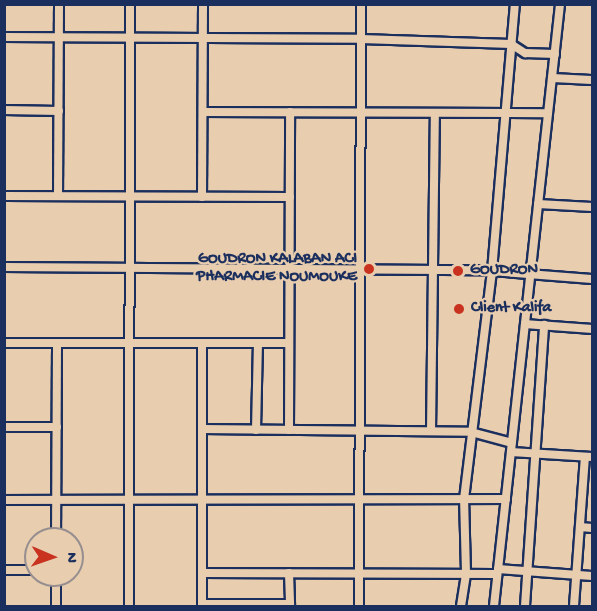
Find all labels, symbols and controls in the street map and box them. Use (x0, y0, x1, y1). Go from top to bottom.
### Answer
place label: GOUDRON KALABAN ACI PHARMACIE NOUMOUKE (196, 250, 357, 288)
place label: GOUDRON (470, 261, 538, 281)
marker: GOUDRON KALABAN ACI PHARMACIE NOUMOUKE (362, 262, 376, 276)
marker: GOUDRON (451, 264, 465, 278)
place label: Client Kalifa (471, 299, 551, 319)
marker: Client Kalifa (452, 302, 466, 316)
north arrow (24, 527, 84, 587)
text: N (61, 552, 80, 563)

